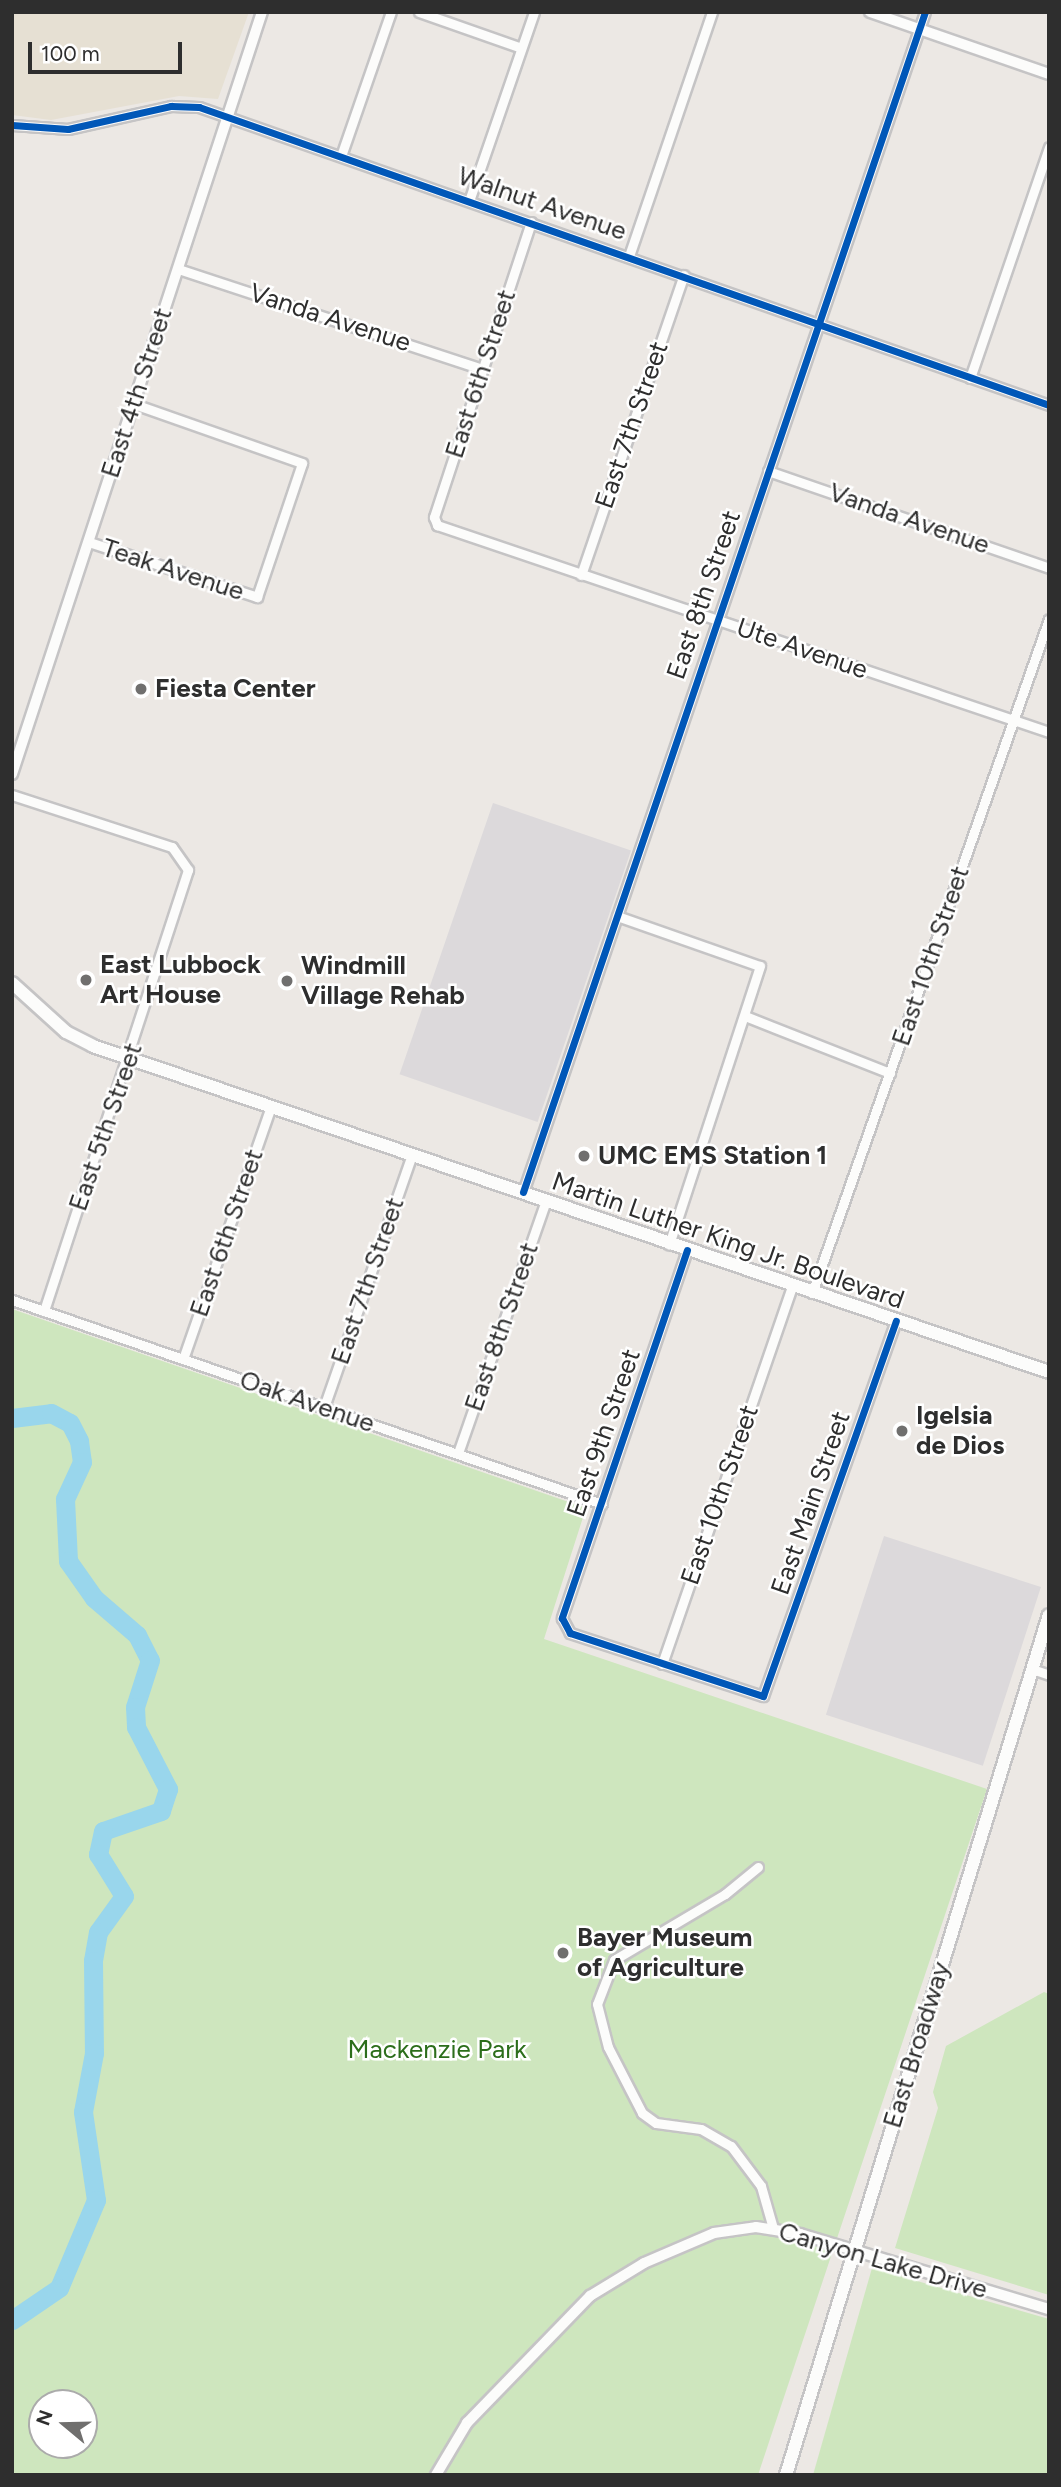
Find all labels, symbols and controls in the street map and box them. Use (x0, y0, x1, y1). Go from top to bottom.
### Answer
scale bar (32, 28, 186, 72)
text: 100 m (41, 41, 100, 66)
street label: Walnut Avenue (454, 161, 630, 247)
street label: Vanda Avenue (245, 277, 415, 359)
street label: East 6th Street (439, 286, 523, 462)
street label: East 4th Street (95, 304, 179, 482)
street label: East 7th Street (589, 337, 675, 513)
street label: Vanda Avenue (825, 477, 993, 561)
street label: East 8th Street (661, 506, 747, 684)
street label: Teak Avenue (98, 532, 248, 608)
street label: Ute Avenue (732, 612, 872, 686)
place label: Fiesta Center (155, 673, 315, 705)
marker: Fiesta Center (133, 681, 149, 697)
street label: East 10th Street (886, 862, 976, 1050)
place label: East Lubbock Art House (100, 949, 261, 1010)
place label: Windmill Village Rehab (301, 950, 465, 1012)
marker: East Lubbock Art House (78, 972, 94, 988)
marker: Windmill Village Rehab (279, 973, 295, 989)
street label: East 5th Street (63, 1039, 149, 1215)
place label: UMC EMS Station 1 (598, 1140, 827, 1172)
street label: East 6th Street (184, 1145, 270, 1321)
marker: UMC EMS Station 1 (576, 1148, 592, 1164)
street label: Martin Luther King Jr. Boulevard (548, 1166, 908, 1316)
street label: East 7th Street (325, 1193, 411, 1369)
street label: East 8th Street (459, 1238, 545, 1416)
street label: East 9th Street (561, 1345, 647, 1521)
street label: Oak Avenue (236, 1364, 378, 1440)
place label: Igelsia de Dios (916, 1400, 1004, 1462)
street label: East 10th Street (675, 1401, 765, 1589)
street label: East Main Street (765, 1407, 857, 1599)
marker: Igelsia de Dios (894, 1423, 910, 1439)
place label: Bayer Museum of Agriculture (577, 1922, 752, 1983)
marker: Bayer Museum of Agriculture (555, 1945, 571, 1961)
street label: East Broadway (877, 1958, 957, 2132)
park label: Mackenzie Park (347, 2034, 527, 2066)
street label: Canyon Lake Drive (775, 2216, 991, 2306)
north arrow (28, 2389, 98, 2459)
text: N (31, 2407, 58, 2428)

